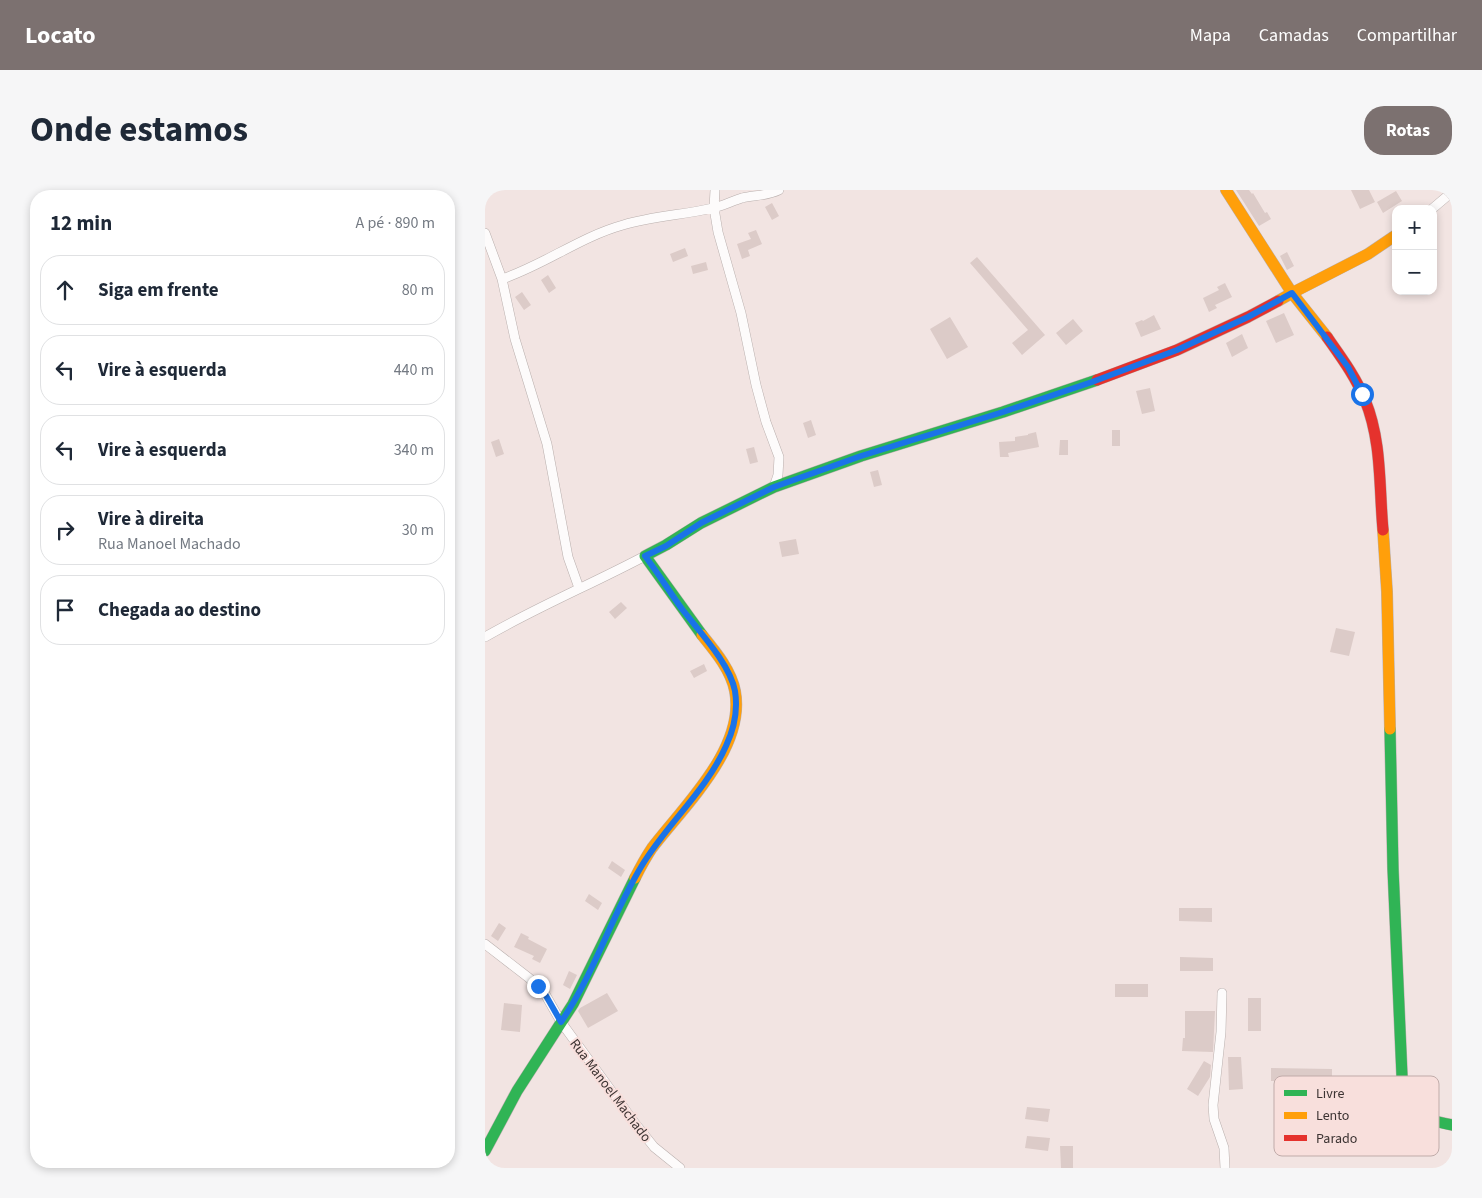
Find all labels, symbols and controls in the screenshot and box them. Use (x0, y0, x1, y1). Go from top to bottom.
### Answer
text: Locato (25, 18, 96, 53)
text: Mapa (1190, 23, 1231, 48)
text: Camadas (1259, 23, 1329, 48)
text: Compartilhar (1357, 23, 1457, 48)
text: Onde estamos (30, 105, 248, 155)
button: Rotas (1364, 106, 1452, 155)
map controls (1392, 205, 1437, 295)
button: + (1392, 205, 1437, 250)
text: 12 min (50, 208, 112, 238)
text: A pé · 890 m (356, 212, 435, 234)
button: − (1392, 250, 1437, 295)
icon: ahead (51, 276, 79, 304)
text: Siga em frente (98, 277, 219, 304)
text: 80 m (402, 279, 434, 301)
icon: left (51, 356, 79, 384)
text: Vire à esquerda (98, 357, 227, 384)
text: 440 m (394, 359, 434, 381)
route start (1351, 383, 1374, 406)
icon: left (51, 436, 79, 464)
text: Vire à esquerda (98, 437, 227, 464)
text: 340 m (394, 439, 434, 461)
text: Vire à direita (98, 506, 204, 533)
icon: right (51, 516, 79, 544)
text: 30 m (402, 519, 434, 541)
text: Rua Manoel Machado (98, 533, 241, 555)
icon: arrive (51, 596, 79, 624)
text: Chegada ao destino (98, 597, 261, 624)
route end (527, 975, 550, 998)
street label: Rua Manoel Machado (565, 1035, 656, 1146)
legend (1274, 1076, 1439, 1156)
text: Livre (1316, 1084, 1345, 1104)
text: Lento (1316, 1106, 1349, 1126)
text: Parado (1316, 1129, 1357, 1149)

